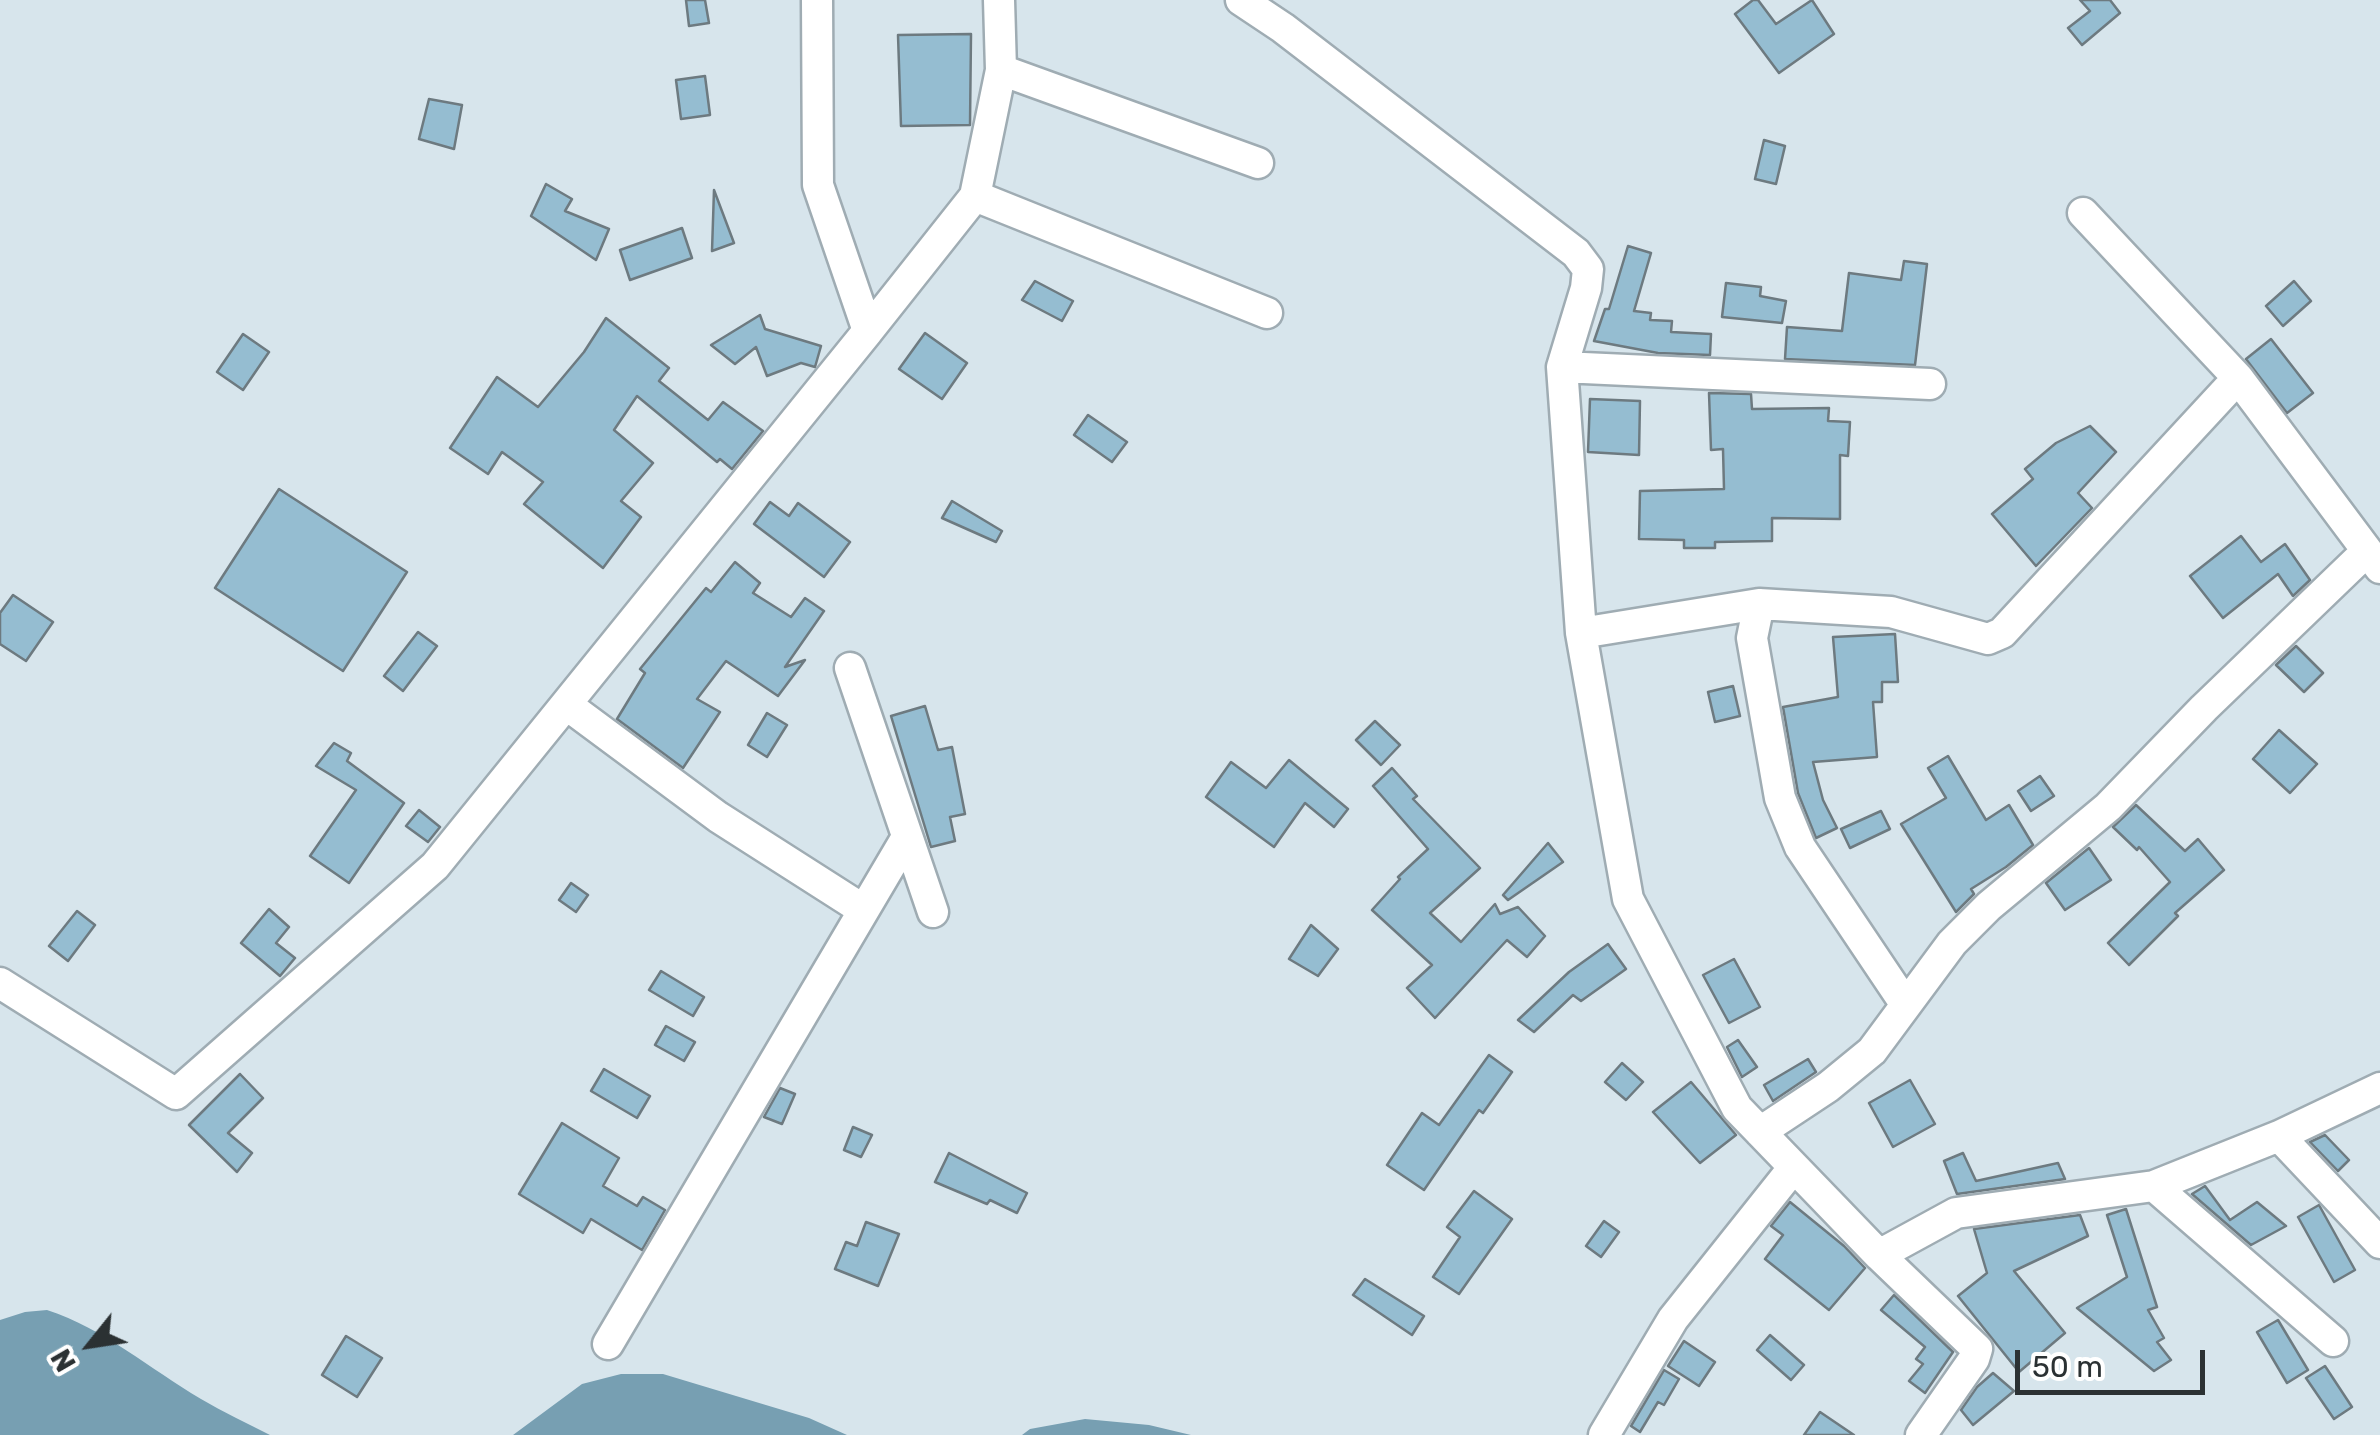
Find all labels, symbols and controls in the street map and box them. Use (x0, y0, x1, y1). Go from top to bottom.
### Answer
north arrow (40, 1295, 140, 1395)
scale bar (2020, 1330, 2210, 1392)
text: N (44, 1343, 83, 1377)
text: 50 m (2032, 1349, 2103, 1385)

